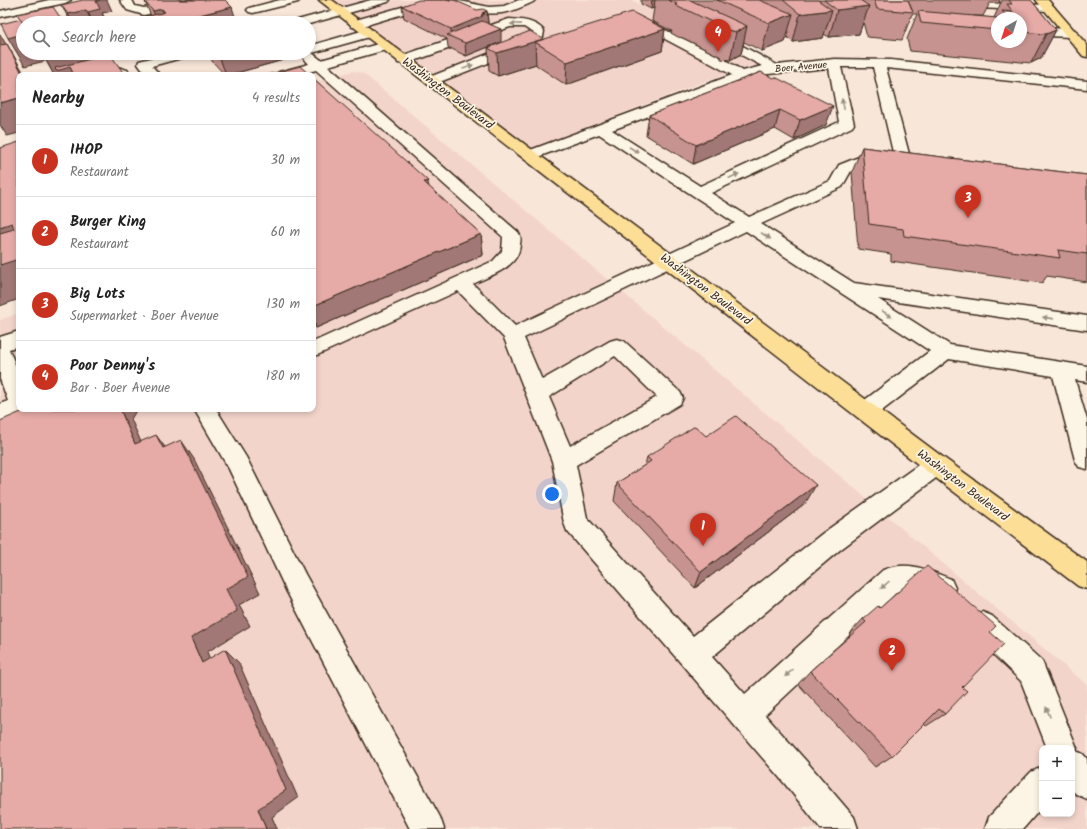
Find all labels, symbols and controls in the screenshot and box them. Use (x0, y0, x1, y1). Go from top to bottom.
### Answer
north arrow (991, 12, 1027, 48)
search box (16, 16, 316, 60)
pin: 4 (705, 19, 731, 52)
one-way arrow (509, 21, 522, 27)
text: Search here (62, 26, 136, 50)
icon: search (30, 27, 52, 49)
street label: Washington Boulevard (398, 53, 498, 135)
street label: Boer Avenue (774, 57, 828, 77)
one-way arrow (463, 63, 475, 69)
text: Nearby (32, 85, 84, 112)
text: 4 results (252, 88, 300, 109)
one-way arrow (839, 98, 845, 110)
text: IHOP (70, 138, 102, 162)
one-way arrow (628, 146, 639, 154)
text: 1 (43, 150, 47, 171)
text: 30 m (271, 150, 300, 171)
text: Restaurant (70, 162, 129, 183)
one-way arrow (729, 173, 740, 179)
pin: 3 (955, 185, 981, 218)
text: Burger King (70, 210, 146, 234)
text: 2 (41, 222, 49, 243)
text: 60 m (271, 222, 300, 243)
one-way arrow (760, 232, 772, 239)
text: Restaurant (70, 234, 129, 255)
street label: Washington Boulevard (656, 249, 756, 331)
text: Big Lots (70, 282, 125, 306)
text: 3 (41, 294, 49, 315)
text: 130 m (266, 294, 300, 315)
text: Supermarket · Boer Avenue (70, 306, 219, 327)
one-way arrow (882, 310, 892, 318)
one-way arrow (1042, 315, 1054, 321)
text: Poor Denny's (70, 354, 155, 378)
text: 4 (41, 366, 49, 387)
text: 180 m (266, 366, 300, 387)
text: Bar · Boer Avenue (70, 378, 170, 399)
street label: Washington Boulevard (913, 445, 1013, 527)
your location (542, 484, 562, 504)
pin: 1 (690, 513, 716, 546)
one-way arrow (879, 581, 890, 590)
pin: 2 (879, 638, 905, 671)
one-way arrow (784, 668, 794, 678)
one-way arrow (1044, 705, 1050, 717)
map controls (1039, 745, 1075, 817)
button: + (1039, 745, 1075, 781)
button: − (1039, 781, 1075, 817)

